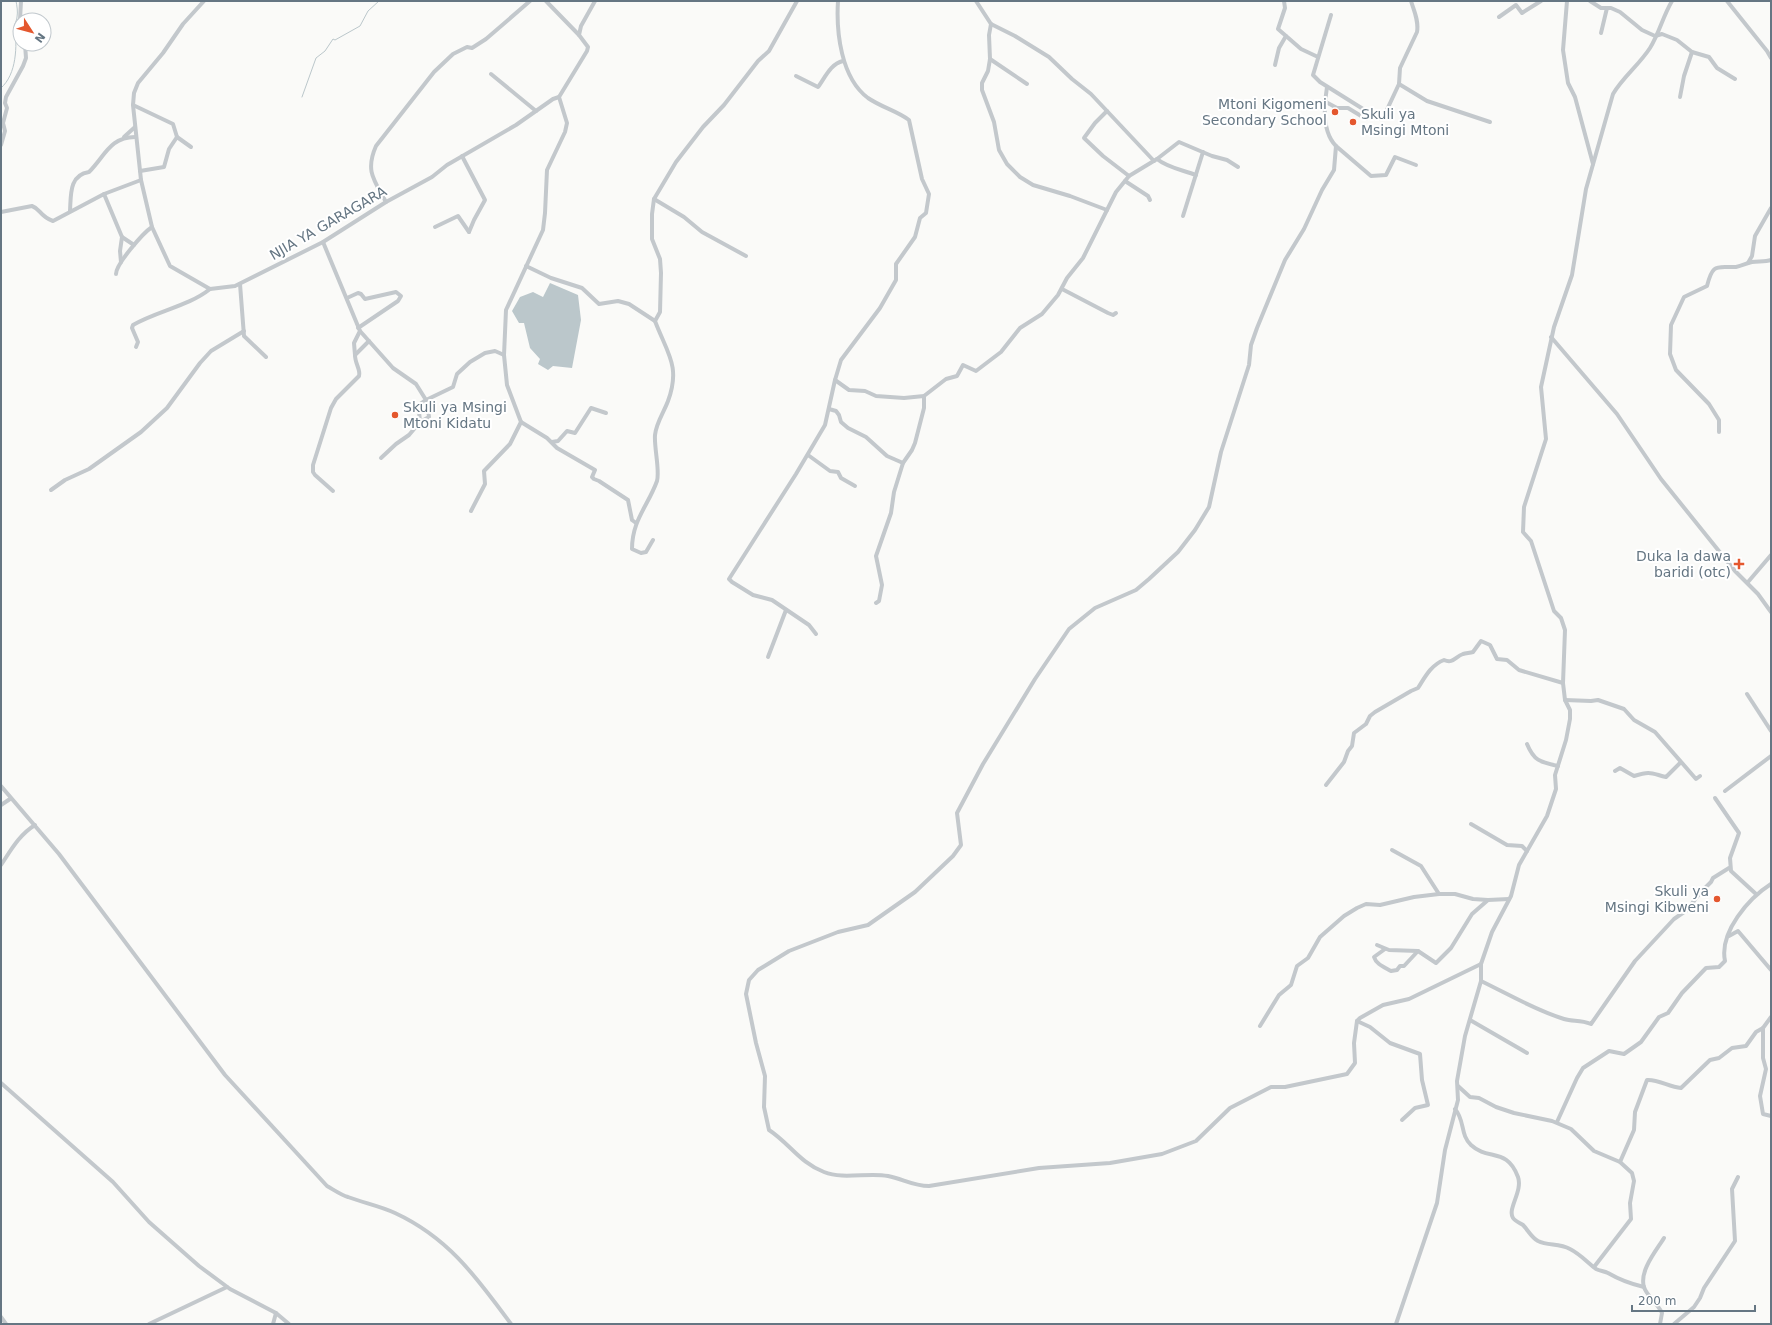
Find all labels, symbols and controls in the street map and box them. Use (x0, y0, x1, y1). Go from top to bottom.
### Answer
north arrow (12, 12, 52, 52)
text: N (32, 30, 48, 45)
place label: Mtoni Kigomeni Secondary School (1202, 96, 1327, 128)
place label: Skuli ya Msingi Mtoni (1361, 106, 1449, 138)
marker: Mtoni Kigomeni Secondary School (1330, 107, 1340, 117)
marker: Skuli ya Msingi Mtoni (1348, 117, 1358, 127)
street label: NJIA YA GARAGARA (267, 183, 390, 263)
place label: Skuli ya Msingi Mtoni Kidatu (403, 399, 507, 431)
marker: Skuli ya Msingi Mtoni Kidatu (390, 410, 400, 420)
place label: Duka la dawa baridi (otc) (1636, 548, 1731, 580)
marker: Duka la dawa baridi (otc) (1734, 559, 1744, 569)
place label: Skuli ya Msingi Kibweni (1605, 883, 1709, 915)
marker: Skuli ya Msingi Kibweni (1712, 894, 1722, 904)
scale bar (1632, 1287, 1755, 1313)
text: 200 m (1638, 1294, 1676, 1308)

